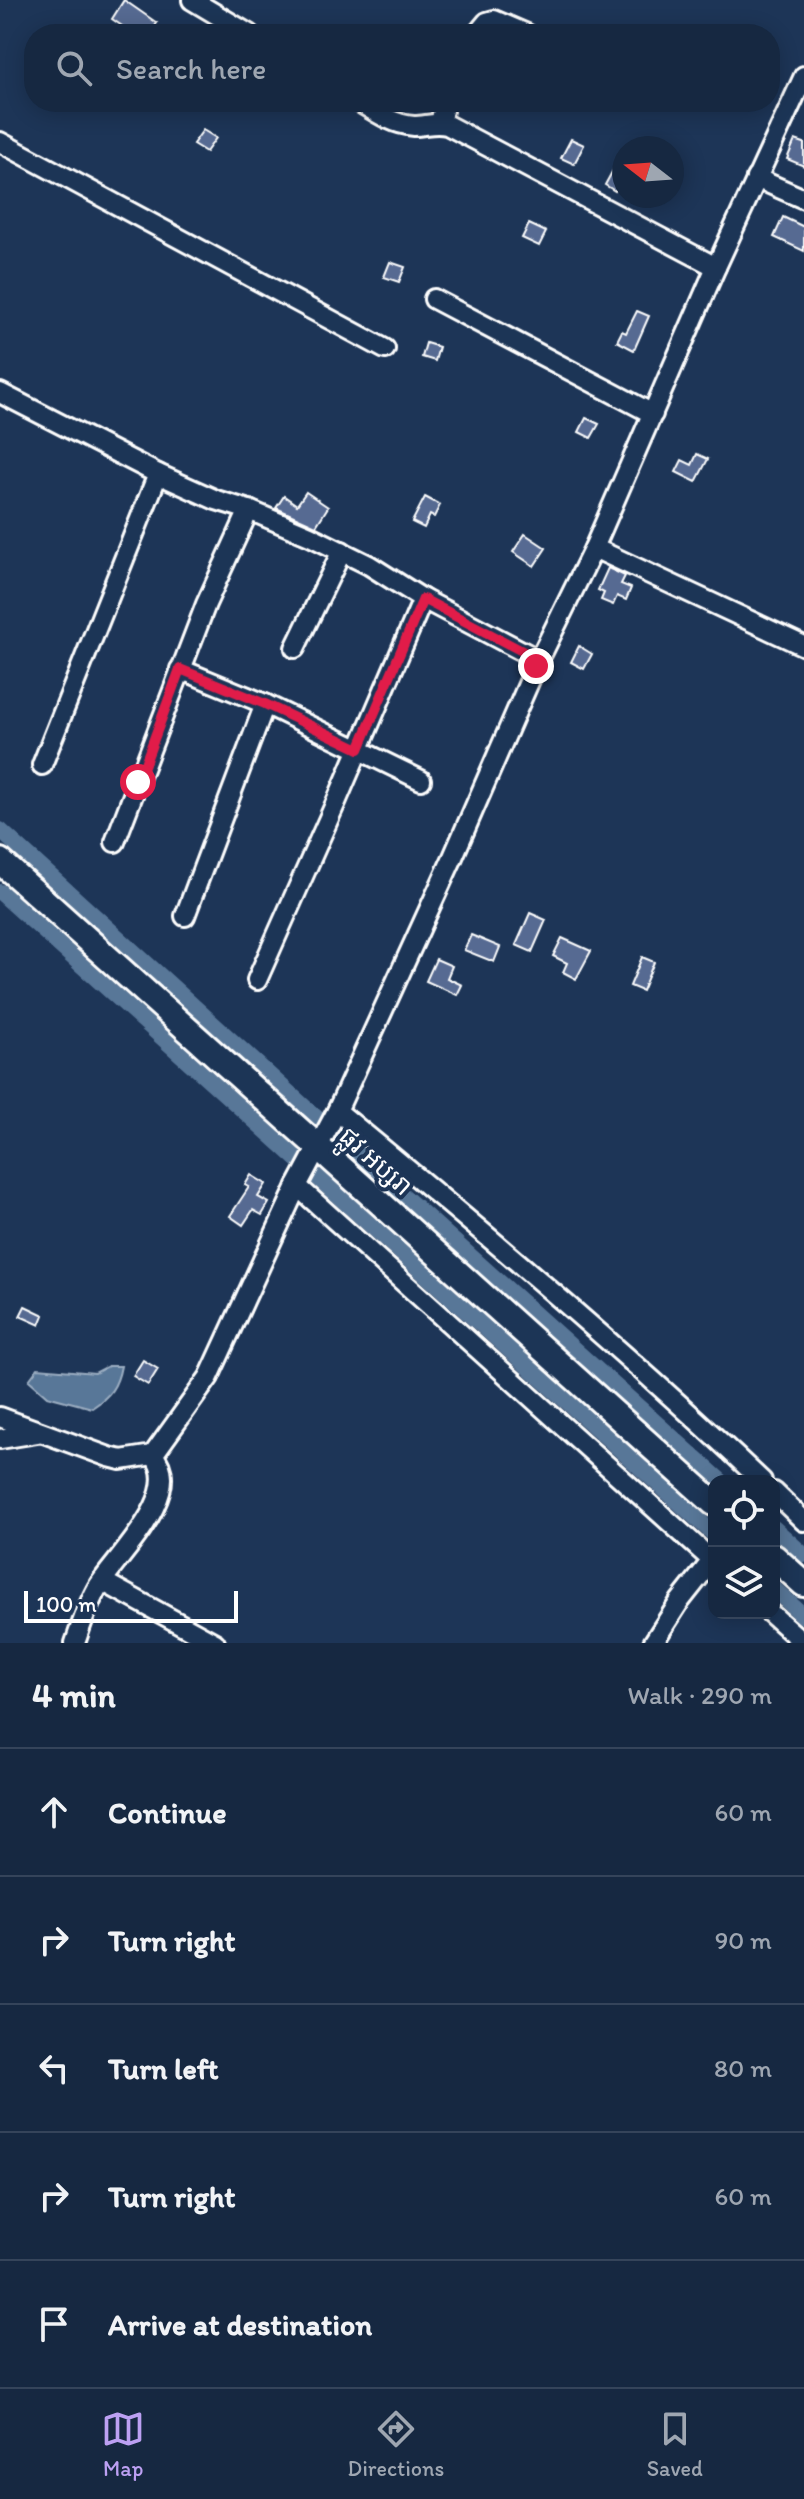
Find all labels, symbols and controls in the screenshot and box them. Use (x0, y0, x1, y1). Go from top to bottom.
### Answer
search box (24, 24, 780, 112)
icon: search (52, 46, 96, 90)
text: Search here (116, 50, 266, 87)
north arrow (612, 136, 684, 208)
route end (518, 648, 554, 684)
route start (120, 764, 156, 800)
street label: ផ្លូវ អប្សរា (328, 1120, 419, 1208)
map controls (708, 1475, 780, 1619)
button: locate (708, 1475, 780, 1547)
button: layers (708, 1547, 780, 1619)
scale bar (24, 1587, 238, 1623)
text: 100 m (36, 1591, 97, 1618)
text: 4 min (32, 1675, 116, 1716)
text: Walk · 290 m (628, 1679, 772, 1711)
icon: ahead (32, 1790, 76, 1834)
text: Continue (108, 1794, 227, 1831)
text: 60 m (715, 1796, 772, 1828)
icon: right (32, 1918, 76, 1962)
text: Turn right (108, 1922, 236, 1959)
text: 90 m (715, 1924, 772, 1956)
icon: left (32, 2046, 76, 2090)
text: Turn left (108, 2050, 219, 2087)
text: 80 m (714, 2052, 772, 2084)
icon: right (32, 2174, 76, 2218)
text: Turn right (108, 2178, 236, 2215)
text: 60 m (715, 2180, 772, 2212)
icon: arrive (32, 2302, 76, 2346)
text: Arrive at destination (108, 2306, 372, 2343)
tab: Map (101, 2407, 145, 2482)
tab: Directions (348, 2407, 444, 2482)
tab: Saved (647, 2407, 703, 2482)

